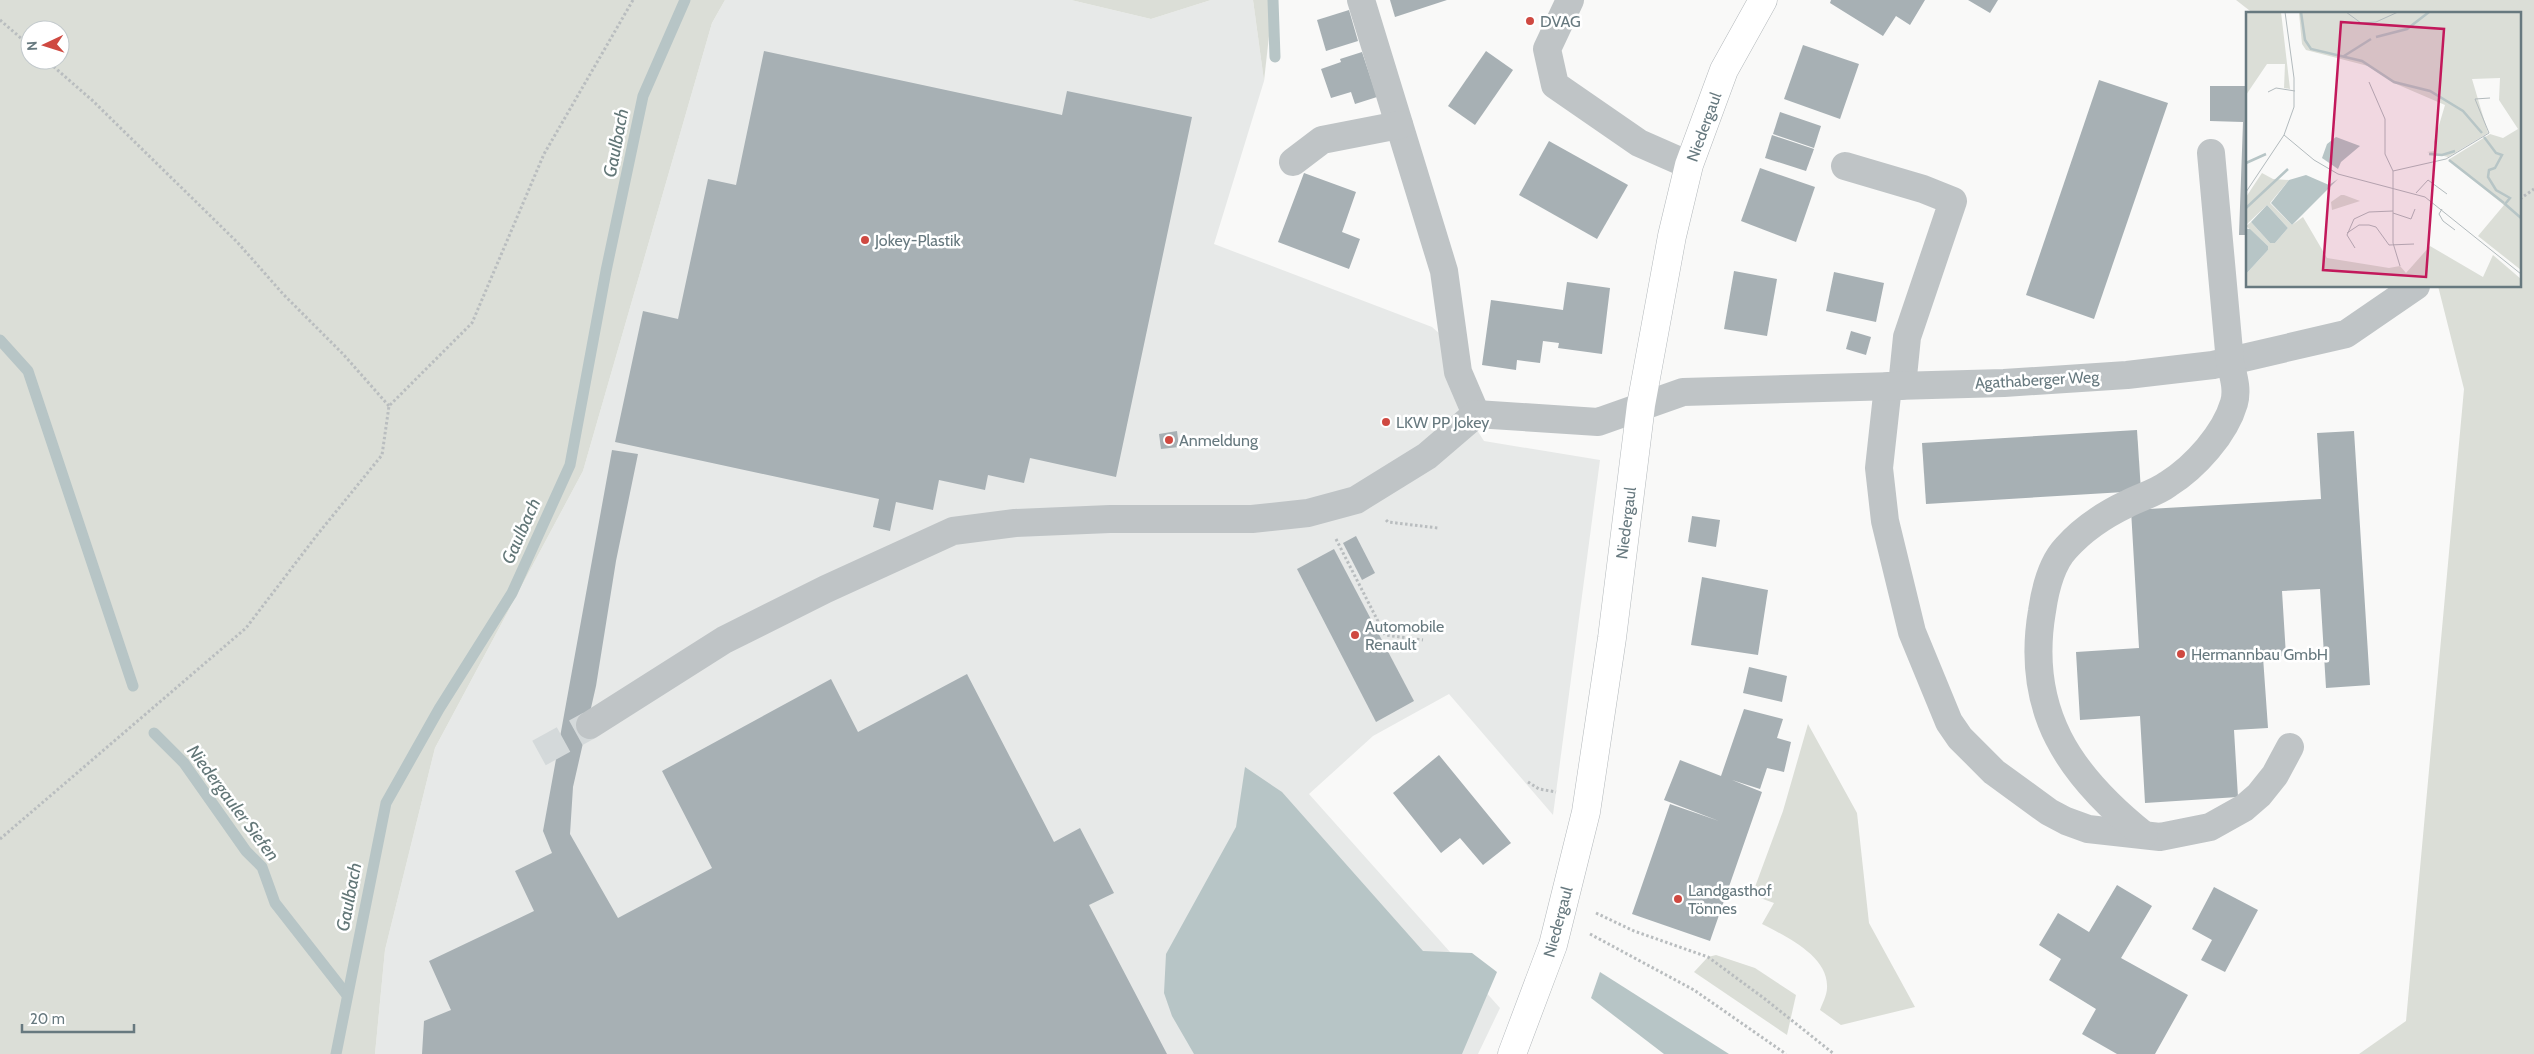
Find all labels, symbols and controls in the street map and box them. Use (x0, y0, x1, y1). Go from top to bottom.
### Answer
place label: DVAG (1540, 12, 1581, 31)
inset map (2246, 12, 2522, 288)
marker: DVAG (1524, 15, 1536, 27)
north arrow (20, 20, 70, 70)
text: N (23, 40, 41, 51)
street label: Niedergaul (1683, 89, 1725, 164)
water label: Gaulbach (599, 107, 633, 179)
place label: Jokey-Plastik (874, 231, 961, 250)
marker: Jokey-Plastik (859, 234, 871, 246)
street label: Agathaberger Weg (1974, 367, 2101, 393)
place label: LKW PP Jokey (1396, 413, 1489, 432)
marker: LKW PP Jokey (1380, 416, 1392, 428)
place label: Anmeldung (1179, 431, 1259, 450)
marker: Anmeldung (1163, 434, 1175, 446)
street label: Niedergaul (1612, 486, 1640, 560)
water label: Gaulbach (497, 495, 545, 567)
place label: Automobile Renault (1365, 617, 1444, 654)
marker: Automobile Renault (1349, 629, 1361, 641)
place label: Hermannbau GmbH (2191, 645, 2328, 664)
marker: Hermannbau GmbH (2175, 648, 2187, 660)
water label: Niedergauler Siefen (182, 741, 284, 865)
water label: Gaulbach (332, 861, 366, 933)
place label: Landgasthof Tönnes (1688, 881, 1773, 918)
street label: Niedergaul (1539, 884, 1577, 959)
marker: Landgasthof Tönnes (1672, 893, 1684, 905)
scale bar (22, 1002, 135, 1034)
text: 20 m (30, 1010, 65, 1028)

